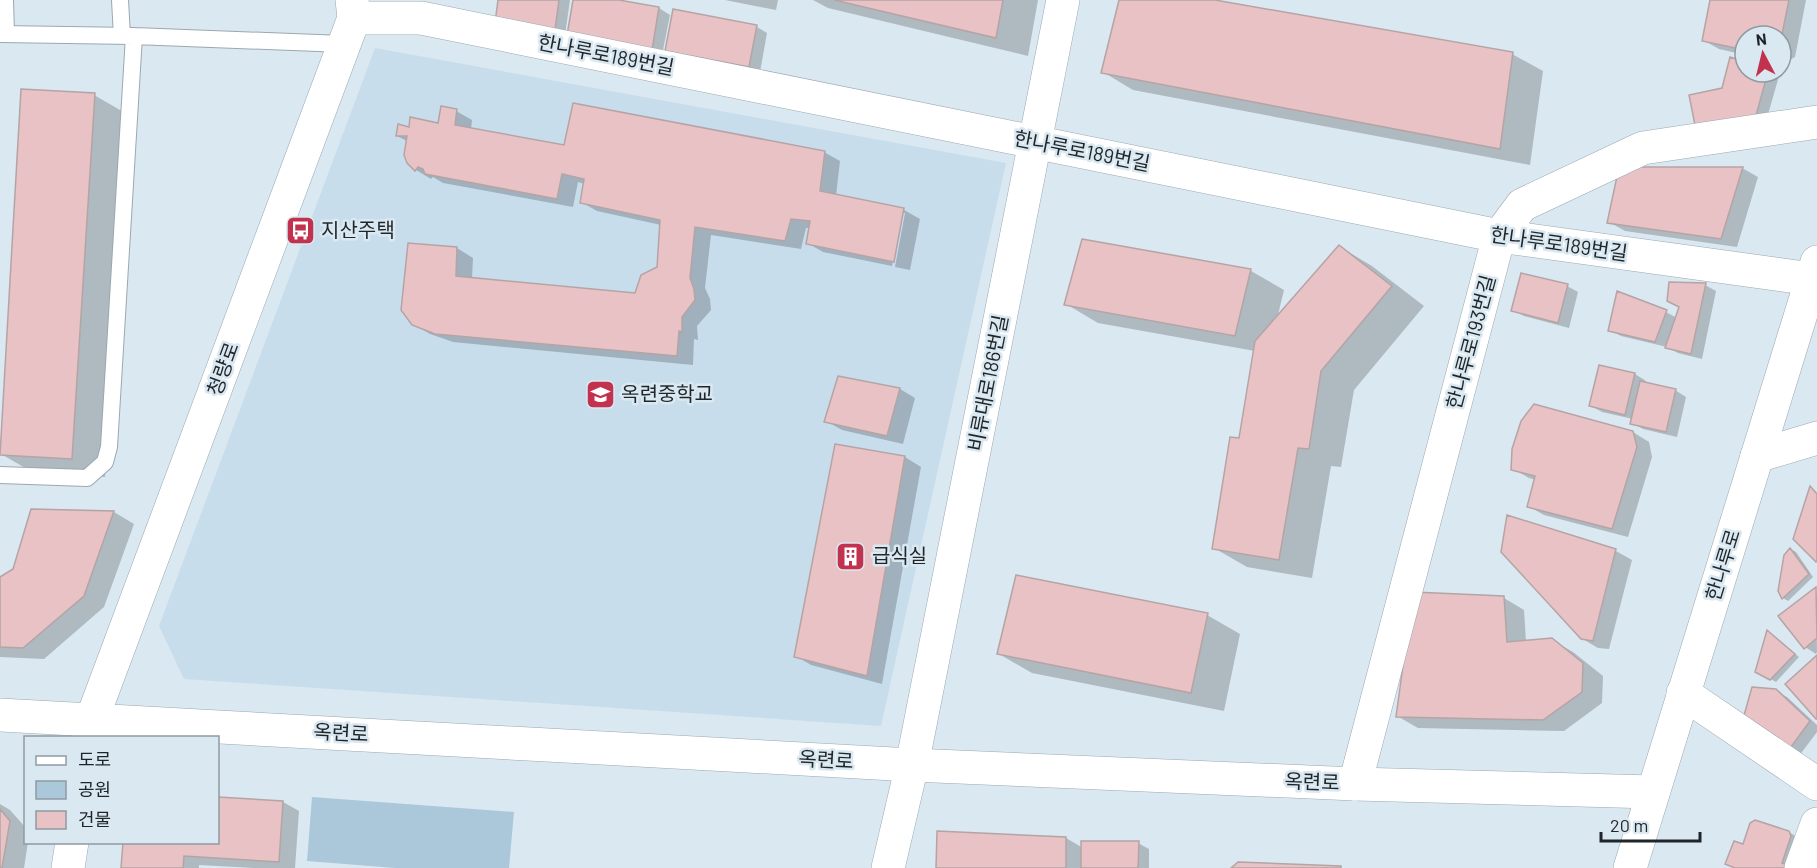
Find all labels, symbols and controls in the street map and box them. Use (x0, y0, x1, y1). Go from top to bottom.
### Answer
north arrow (1733, 24, 1793, 84)
street label: 한나루로189번길 (536, 29, 676, 79)
text: N (1755, 29, 1768, 49)
street label: 한나루로189번길 (1012, 125, 1152, 175)
bus stop icon: 지산주택 (284, 214, 316, 246)
place label: 지산주택 (321, 217, 395, 241)
street label: 한나루로189번길 (1489, 222, 1629, 265)
street label: 한나루로193번길 (1441, 272, 1499, 412)
street label: 비류대로186번길 (962, 313, 1012, 453)
street label: 청량로 (201, 339, 243, 399)
school or university icon: 옥련중학교 (584, 378, 616, 410)
place label: 옥련중학교 (621, 381, 713, 405)
street label: 한나루로 (1700, 526, 1744, 603)
building icon: 급식실 (835, 540, 867, 572)
place label: 급식실 (872, 543, 927, 567)
street label: 옥련로 (313, 719, 369, 745)
legend (24, 736, 219, 844)
street label: 옥련로 (798, 746, 854, 772)
text: 도로 (78, 748, 111, 770)
street label: 옥련로 (1284, 768, 1340, 794)
text: 공원 (78, 778, 111, 800)
scale bar (1601, 805, 1700, 843)
text: 건물 (78, 808, 111, 830)
text: 20 m (1610, 814, 1648, 836)

